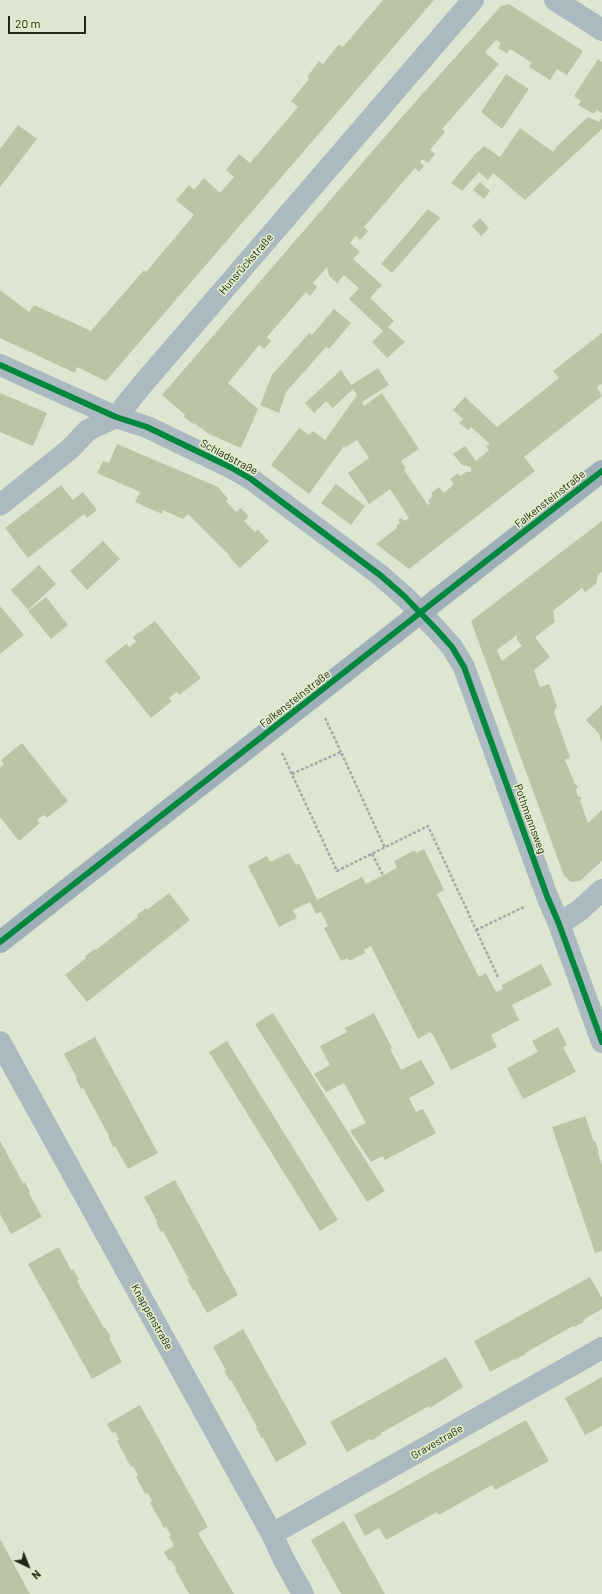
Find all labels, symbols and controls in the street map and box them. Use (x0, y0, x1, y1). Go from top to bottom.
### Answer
scale bar (10, 8, 88, 34)
text: 20 m (15, 16, 41, 30)
street label: Hunsrückstraße (216, 231, 276, 297)
street label: Schladstraße (198, 436, 260, 478)
street label: Falkensteinstraße (512, 467, 588, 531)
street label: Falkensteinstraße (257, 667, 333, 731)
street label: Pothmannsweg (511, 782, 549, 856)
street label: Knappenstraße (129, 1282, 175, 1352)
street label: Gravestraße (409, 1422, 465, 1462)
north arrow (8, 1546, 48, 1586)
text: N (29, 1568, 44, 1582)

